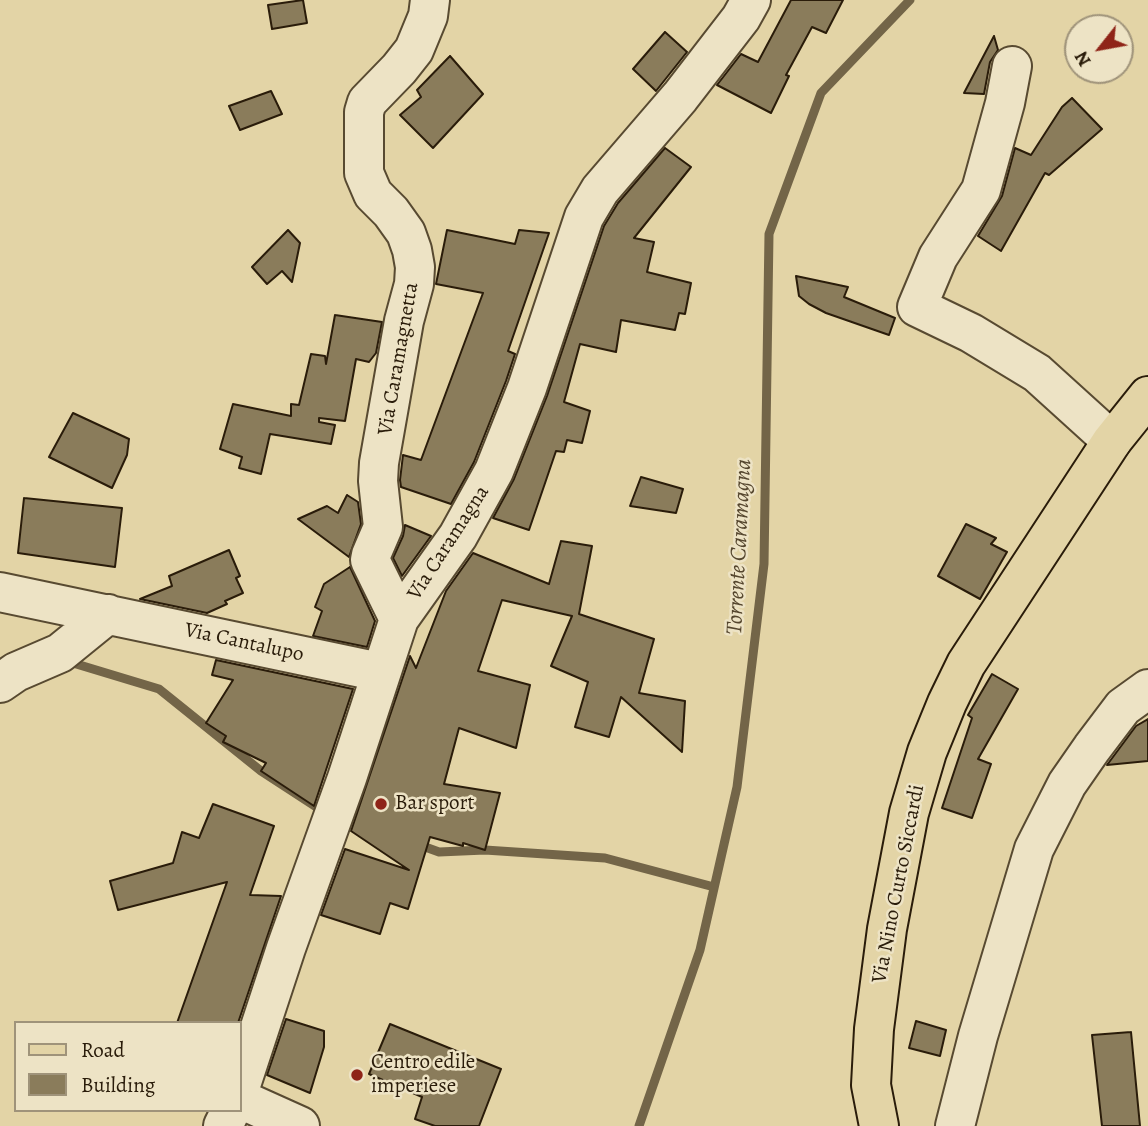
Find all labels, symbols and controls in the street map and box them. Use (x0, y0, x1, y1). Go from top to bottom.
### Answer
north arrow (1064, 14, 1134, 84)
text: N (1068, 46, 1097, 71)
street label: Via Caramagnetta (373, 281, 425, 437)
water label: Torrente Caramagna (722, 458, 758, 636)
street label: Via Caramagna (403, 481, 495, 605)
street label: Via Cantalupo (182, 618, 306, 668)
street label: Via Nino Curto Siccardi (867, 783, 931, 985)
place label: Bar sport (395, 791, 474, 817)
marker: Bar sport (373, 796, 389, 812)
legend (14, 1021, 242, 1112)
text: Road (81, 1036, 125, 1064)
place label: Centro edile imperiese (371, 1050, 475, 1100)
marker: Centro edile imperiese (349, 1067, 365, 1083)
text: Building (81, 1071, 155, 1099)

